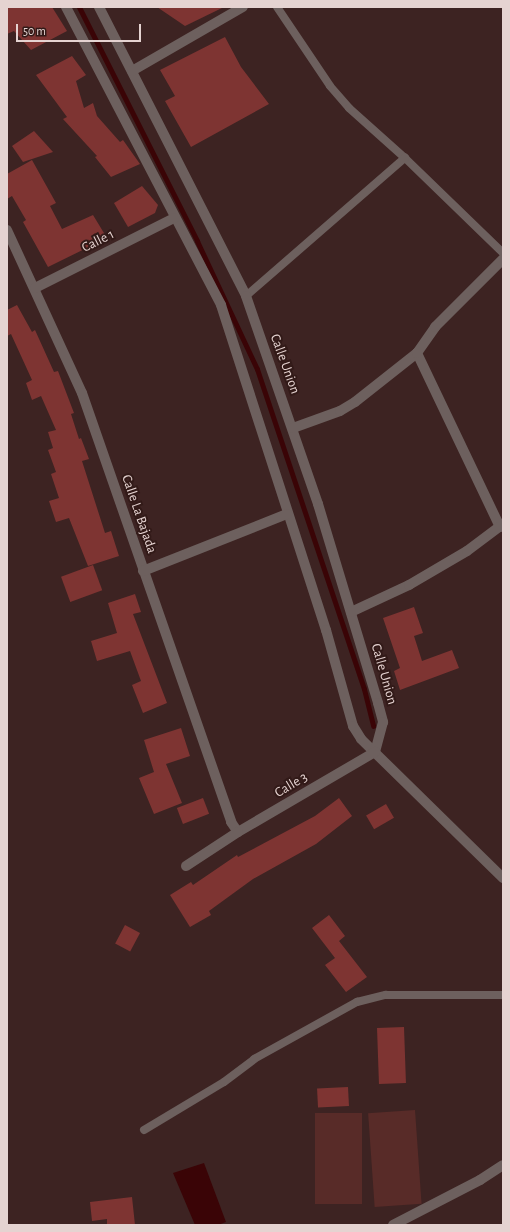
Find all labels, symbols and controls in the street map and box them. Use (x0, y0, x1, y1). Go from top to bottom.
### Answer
scale bar (18, 16, 143, 42)
text: 50 m (23, 25, 46, 37)
street label: Calle 1 (79, 226, 117, 256)
street label: Calle Union (266, 332, 304, 396)
street label: Calle La Bajada (118, 473, 160, 555)
street label: Calle Union (367, 642, 401, 706)
street label: Calle 3 (272, 769, 310, 801)

